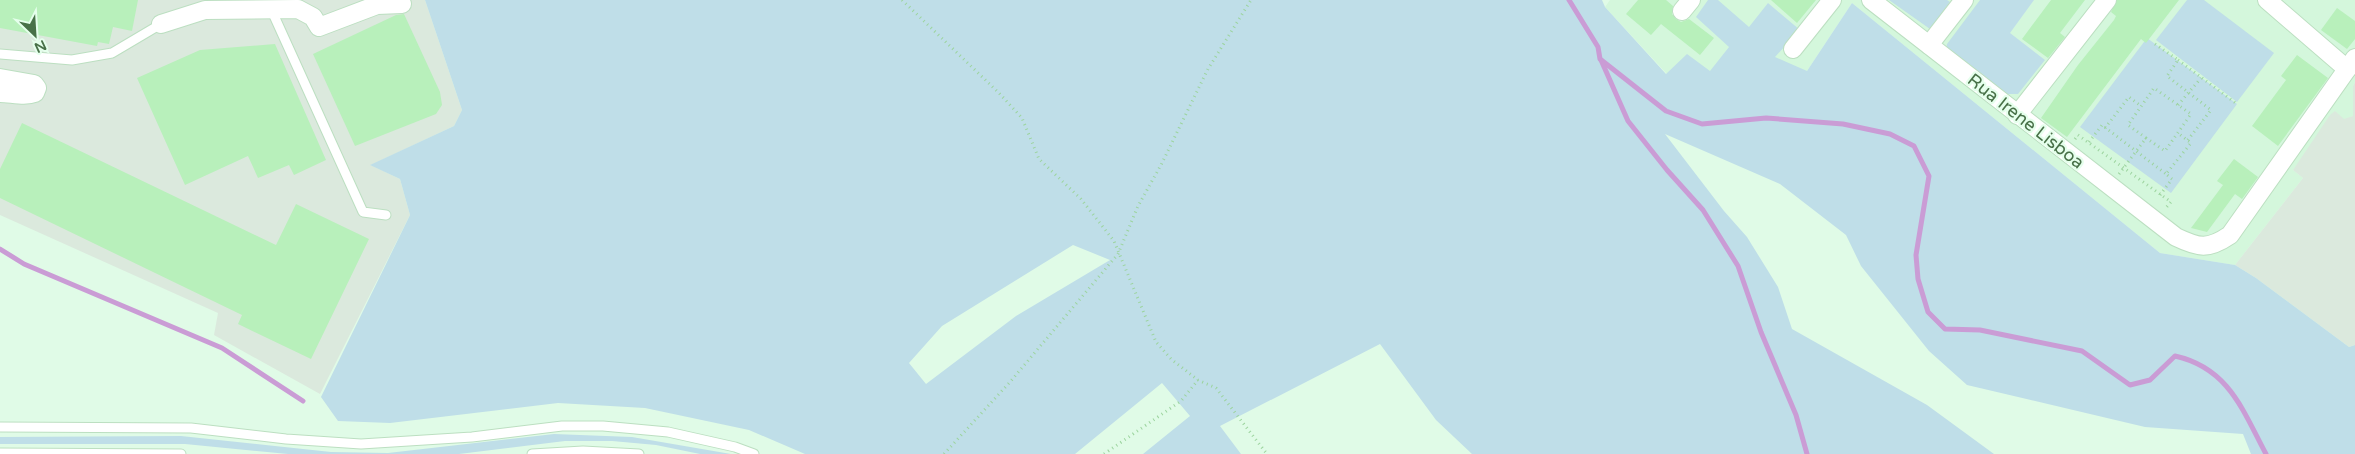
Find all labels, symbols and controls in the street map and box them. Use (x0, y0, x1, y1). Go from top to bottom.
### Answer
north arrow (10, 10, 60, 60)
text: N (32, 36, 49, 56)
street label: Rua Irene Lisboa (1963, 69, 2089, 173)

